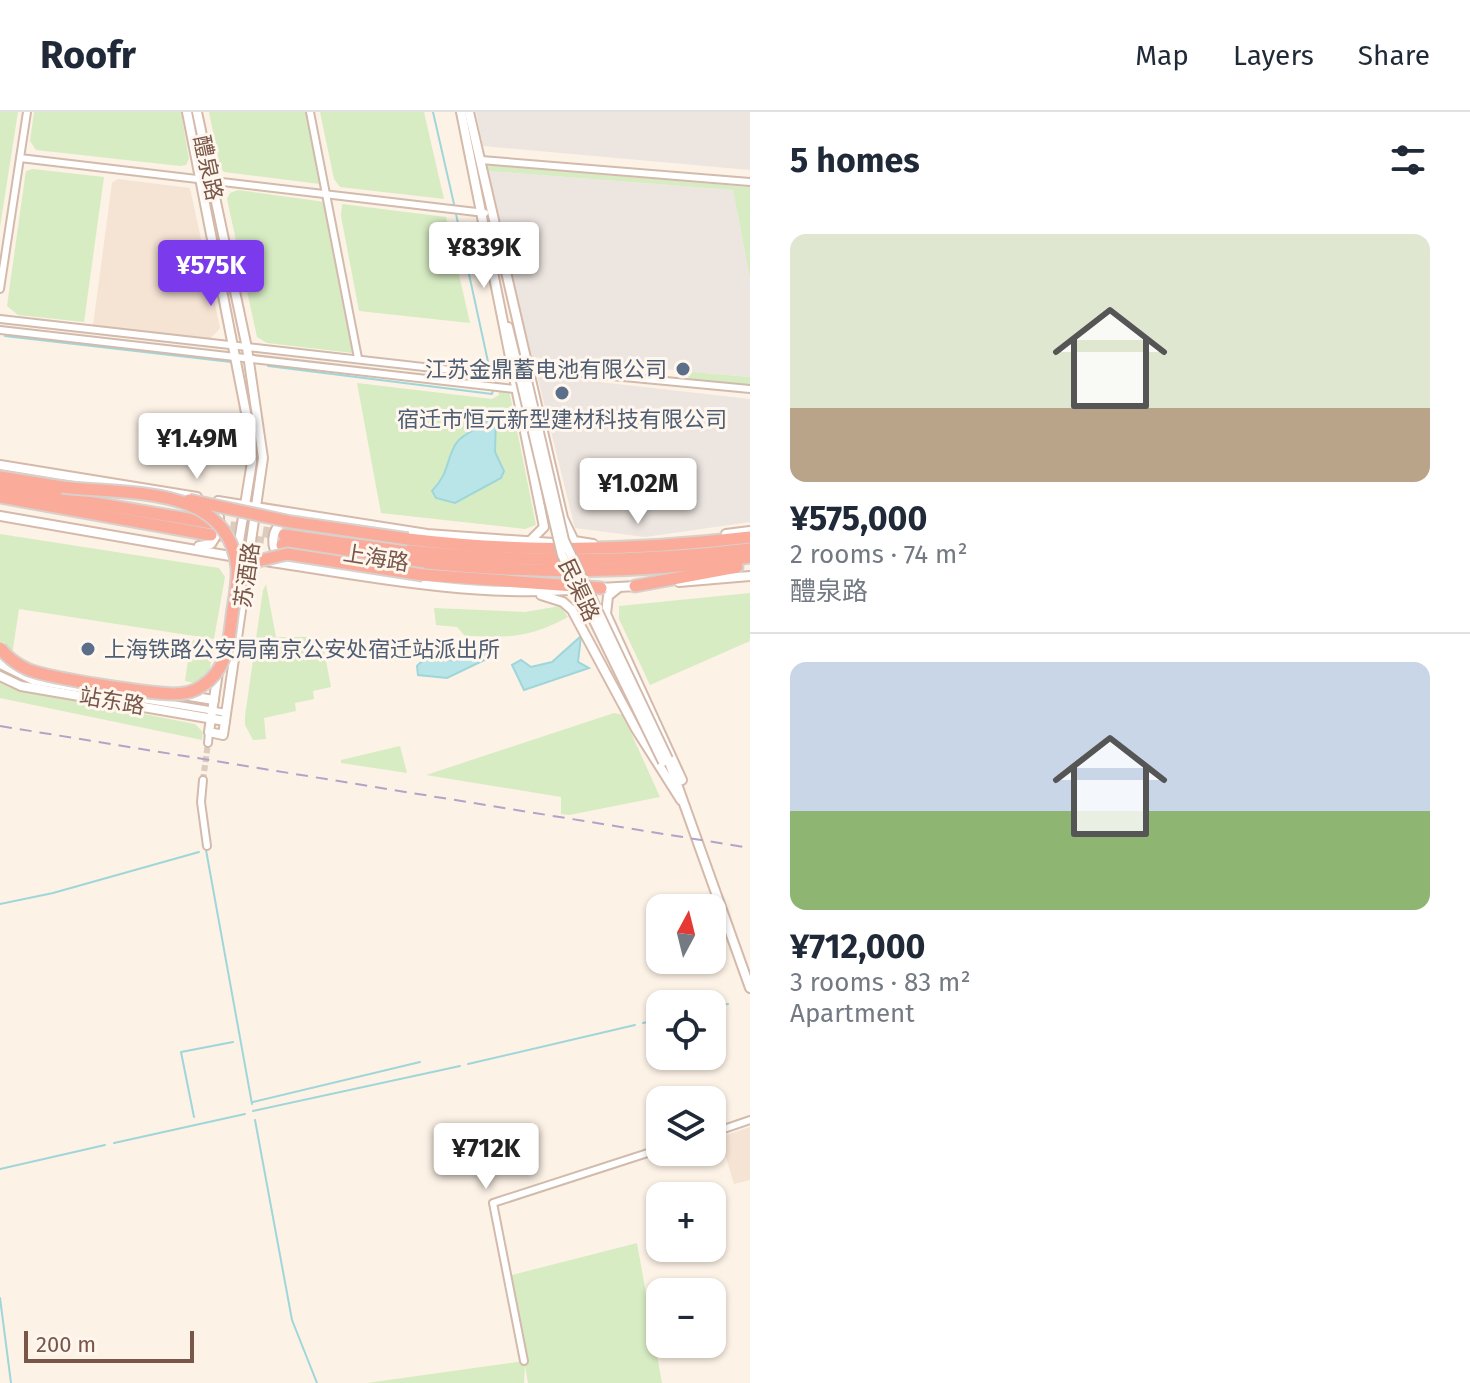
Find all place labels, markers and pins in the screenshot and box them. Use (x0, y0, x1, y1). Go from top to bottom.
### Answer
pin: ¥839K (428, 222, 540, 290)
pin: ¥575K (155, 240, 267, 308)
place label: 江苏金鼎蓄电池有限公司 (425, 356, 667, 383)
marker: 江苏金鼎蓄电池有限公司 (674, 360, 692, 378)
marker: 宿迁市恒元新型建材科技有限公司 (553, 384, 571, 402)
place label: 宿迁市恒元新型建材科技有限公司 (397, 406, 727, 433)
pin: ¥1.49M (132, 413, 262, 481)
pin: ¥1.02M (573, 458, 703, 526)
place label: 上海铁路公安局南京公安处宿迁站派出所 (104, 636, 500, 663)
marker: 上海铁路公安局南京公安处宿迁站派出所 (79, 640, 97, 658)
pin: ¥712K (430, 1123, 542, 1191)

